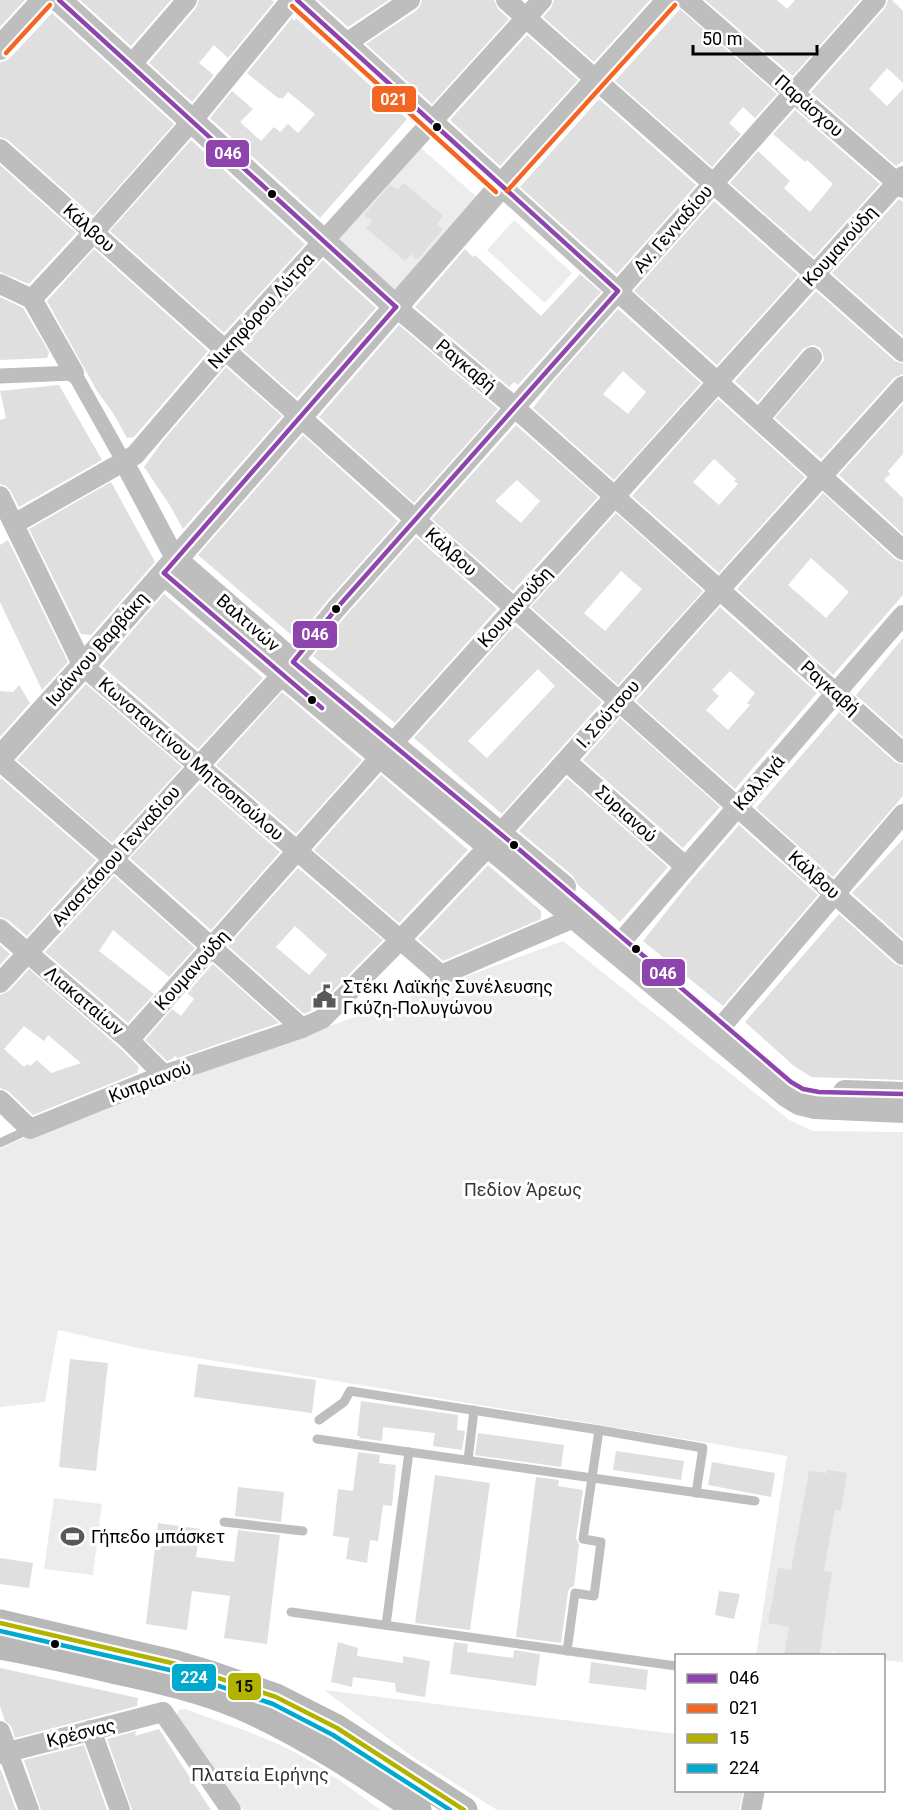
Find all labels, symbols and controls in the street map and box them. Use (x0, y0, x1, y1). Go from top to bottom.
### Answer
scale bar (693, 18, 818, 56)
text: 50 m (702, 28, 742, 49)
street label: Παράσχου (771, 70, 848, 141)
line badge: 021 (371, 85, 417, 113)
text: 021 (380, 90, 408, 109)
unlabelled marker (431, 121, 443, 133)
line badge: 046 (205, 139, 250, 168)
text: 046 (214, 144, 242, 163)
street label: Αν. Γενναδίου (629, 180, 716, 277)
unlabelled marker (266, 188, 278, 200)
street label: Κάλβου (59, 199, 119, 256)
street label: Κουμανούδη (798, 201, 881, 290)
street label: Νικηφόρου Λύτρα (203, 248, 318, 373)
street label: Ραγκαβή (432, 335, 500, 397)
street label: Κάλβου (421, 523, 481, 580)
street label: Κουμανούδη (473, 562, 556, 651)
street label: Ιωάννου Βαρβάκη (41, 587, 152, 710)
street label: Βαλτινών (212, 590, 284, 656)
unlabelled marker (330, 603, 342, 615)
line badge: 046 (292, 620, 338, 649)
text: 046 (301, 625, 329, 644)
street label: Ραγκαβή (797, 656, 864, 719)
street label: Κωνσταντίνου Μητσοπούλου (95, 673, 288, 845)
street label: Ι. Σούτσου (572, 675, 644, 752)
unlabelled marker (306, 694, 318, 706)
street label: Καλλιγά (729, 750, 789, 814)
street label: Αναστάσιου Γενναδίου (47, 781, 184, 930)
street label: Συριανού (591, 781, 661, 846)
unlabelled marker (508, 839, 520, 851)
street label: Κάλβου (784, 846, 844, 903)
street label: Κουμανούδη (150, 925, 233, 1014)
unlabelled marker (630, 943, 642, 955)
line badge: 046 (641, 958, 686, 987)
street label: Λιακαταίων (41, 962, 128, 1040)
text: 046 (649, 964, 677, 983)
place label: Στέκι Λαϊκής Συνέλευσης Γκύζη-Πολυγώνου (343, 976, 553, 1018)
public building icon: Στέκι Λαϊκής Συνέλευσης Γκύζη-Πολυγώνου (312, 984, 338, 1010)
street label: Κυπριανού (106, 1056, 194, 1107)
park label: Πεδίον Άρεως (464, 1179, 582, 1200)
sports icon: Γήπεδο μπάσκετ (60, 1524, 86, 1550)
place label: Γήπεδο μπάσκετ (91, 1526, 225, 1547)
unlabelled marker (49, 1638, 61, 1650)
legend (675, 1654, 885, 1792)
line badge: 224 (171, 1663, 217, 1692)
text: 046 (729, 1667, 759, 1688)
text: 224 (180, 1668, 208, 1687)
line badge: 15 (227, 1672, 262, 1701)
text: 15 (235, 1677, 253, 1696)
text: 021 (729, 1697, 759, 1718)
street label: Κρέσνας (44, 1714, 117, 1751)
text: 15 (729, 1727, 749, 1748)
text: 224 (729, 1757, 759, 1778)
park label: Πλατεία Ειρήνης (191, 1764, 329, 1785)

